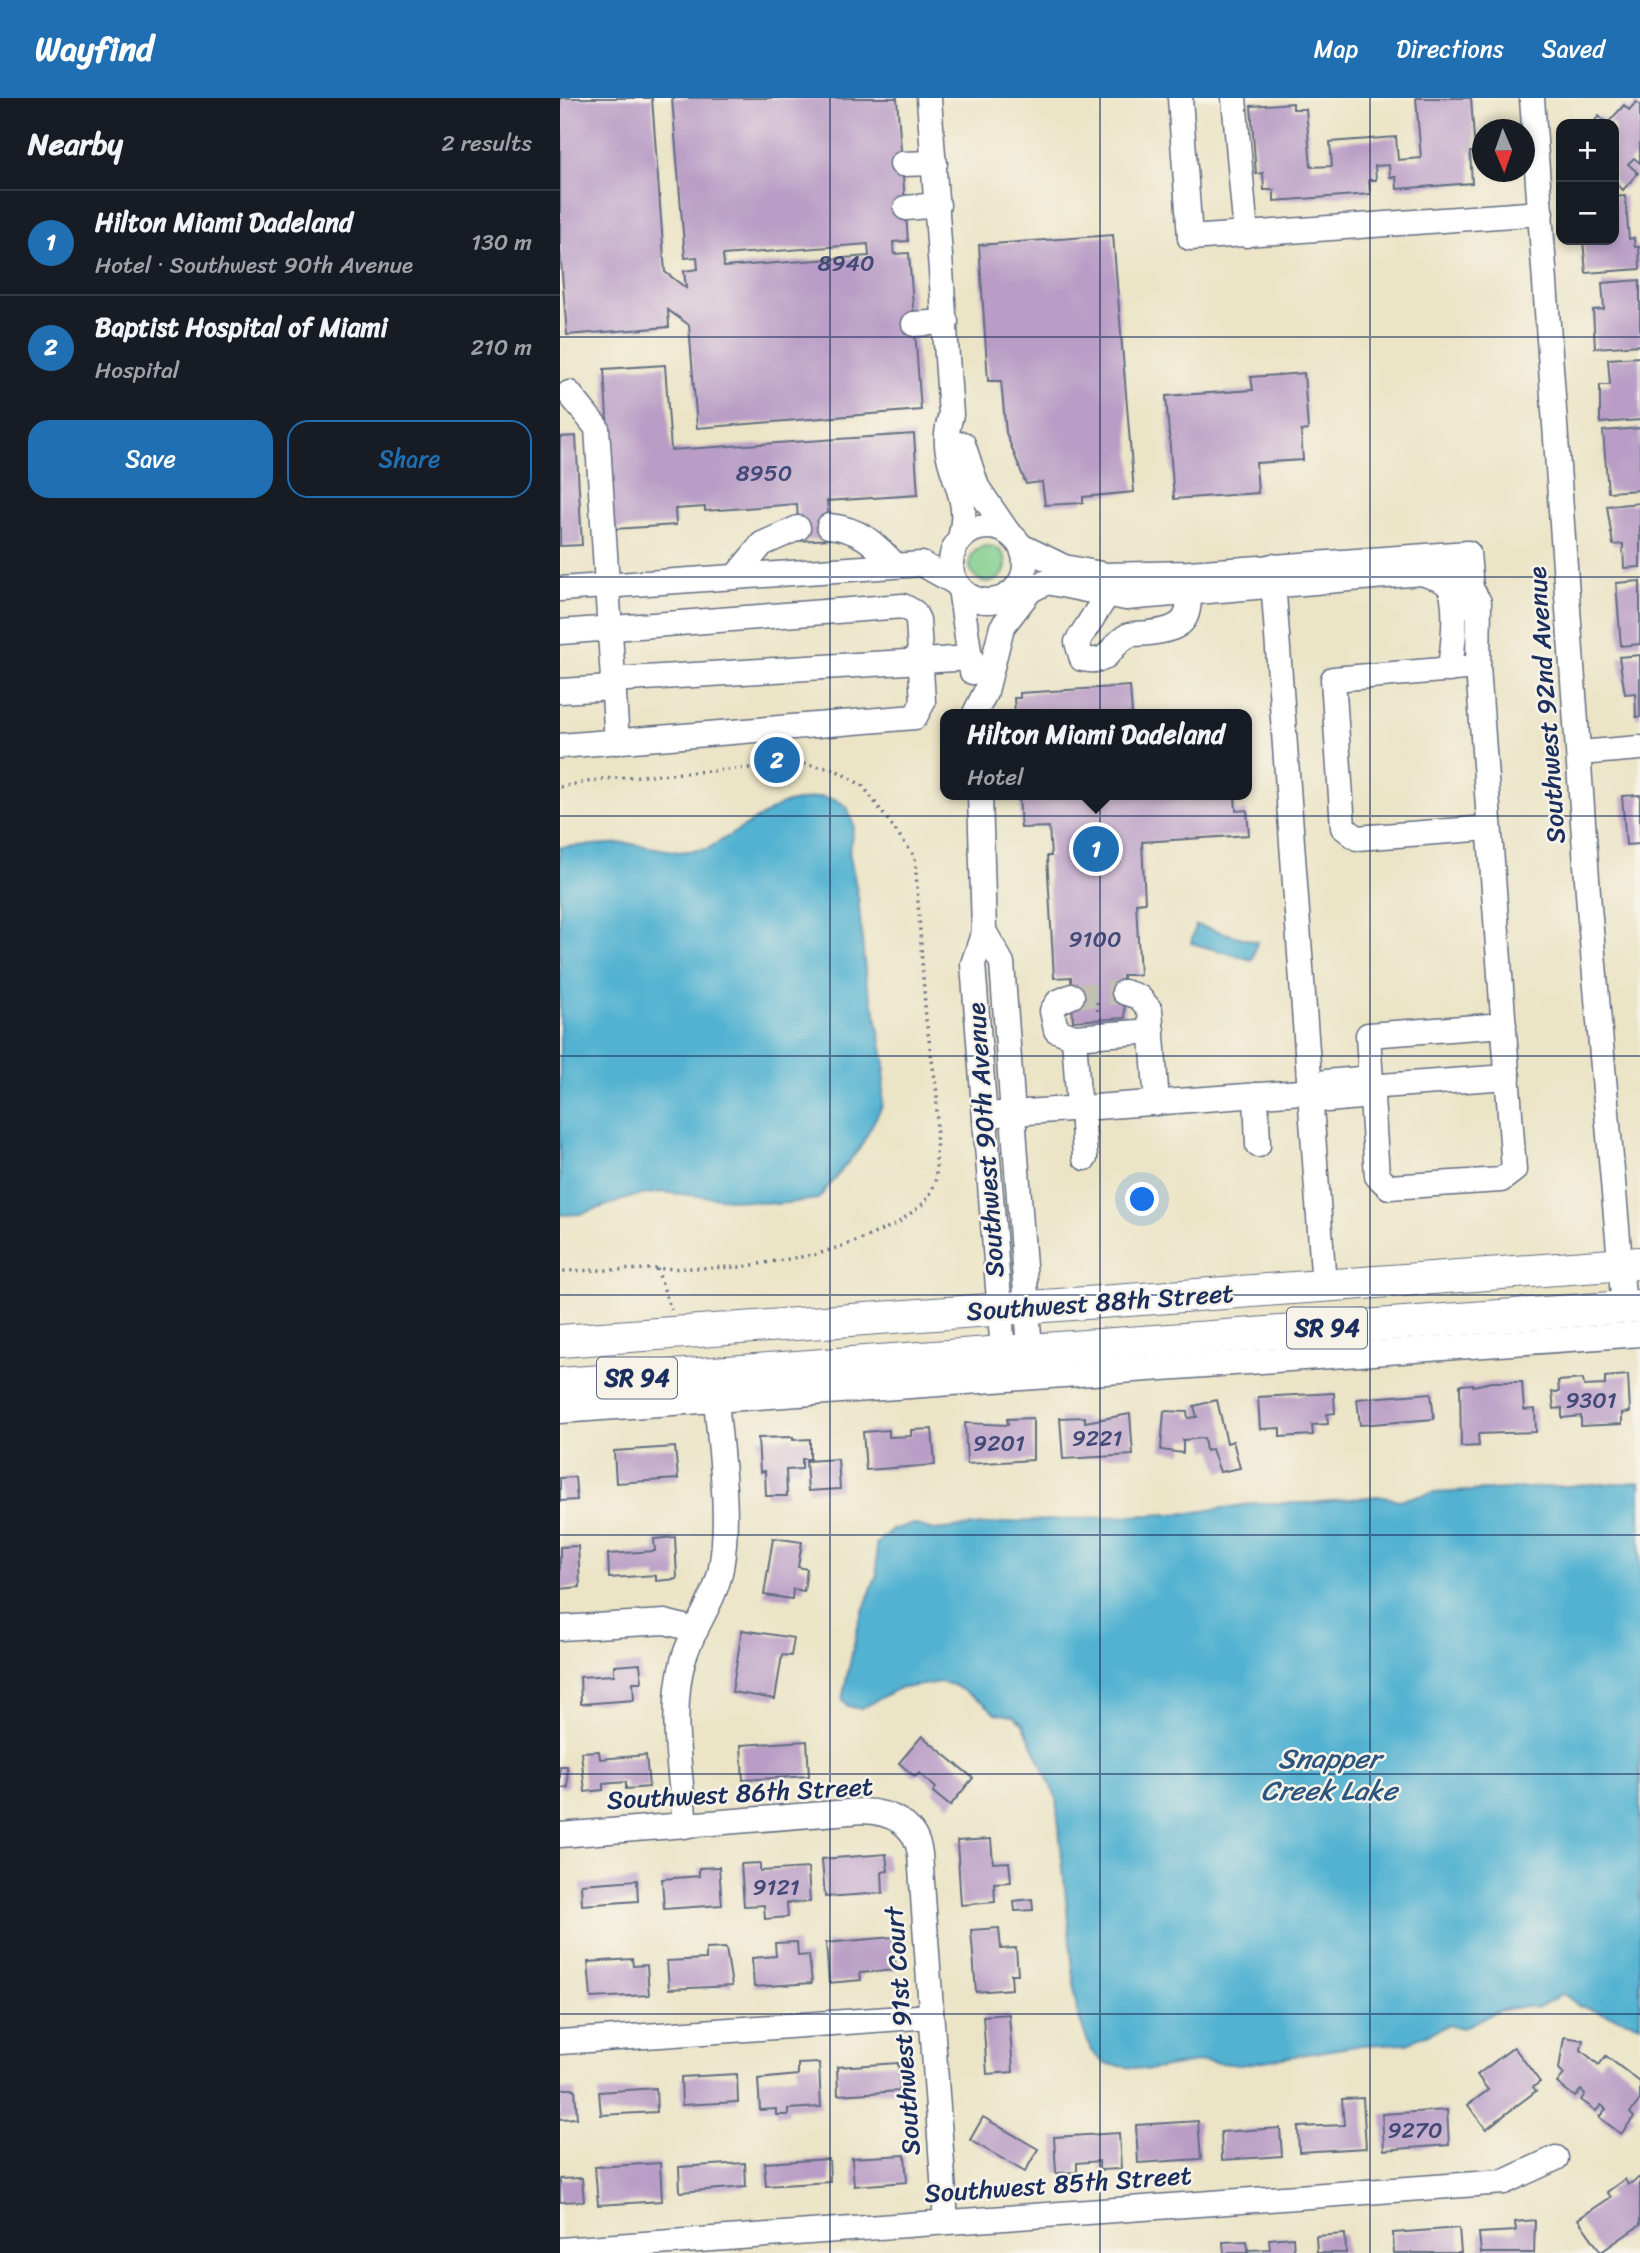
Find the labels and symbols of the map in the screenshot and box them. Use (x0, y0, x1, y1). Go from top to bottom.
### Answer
north arrow (1472, 119, 1535, 182)
house number: 8940 (818, 243, 874, 284)
house number: 8950 (736, 453, 792, 494)
street label: Southwest 92nd Avenue (1513, 564, 1579, 845)
pin: 2 (754, 734, 800, 786)
pin: 1 (1073, 823, 1119, 875)
house number: 9100 (1068, 919, 1122, 960)
street label: Southwest 90th Avenue (952, 1001, 1018, 1279)
your location (1125, 1182, 1159, 1216)
street label: Southwest 88th Street (965, 1270, 1235, 1334)
road number: SR 94 (1287, 1308, 1367, 1348)
road number: SR 94 (597, 1358, 677, 1398)
house number: 9301 (1565, 1380, 1617, 1421)
house number: 9221 (1072, 1418, 1122, 1459)
house number: 9201 (973, 1423, 1025, 1464)
water label: Snapper Creek Lake (1261, 1734, 1400, 1815)
street label: Southwest 86th Street (606, 1763, 874, 1823)
house number: 9121 (752, 1867, 800, 1908)
street label: Southwest 91st Court (870, 1903, 934, 2157)
house number: 9270 (1387, 2110, 1443, 2151)
street label: Southwest 85th Street (923, 2152, 1193, 2216)

